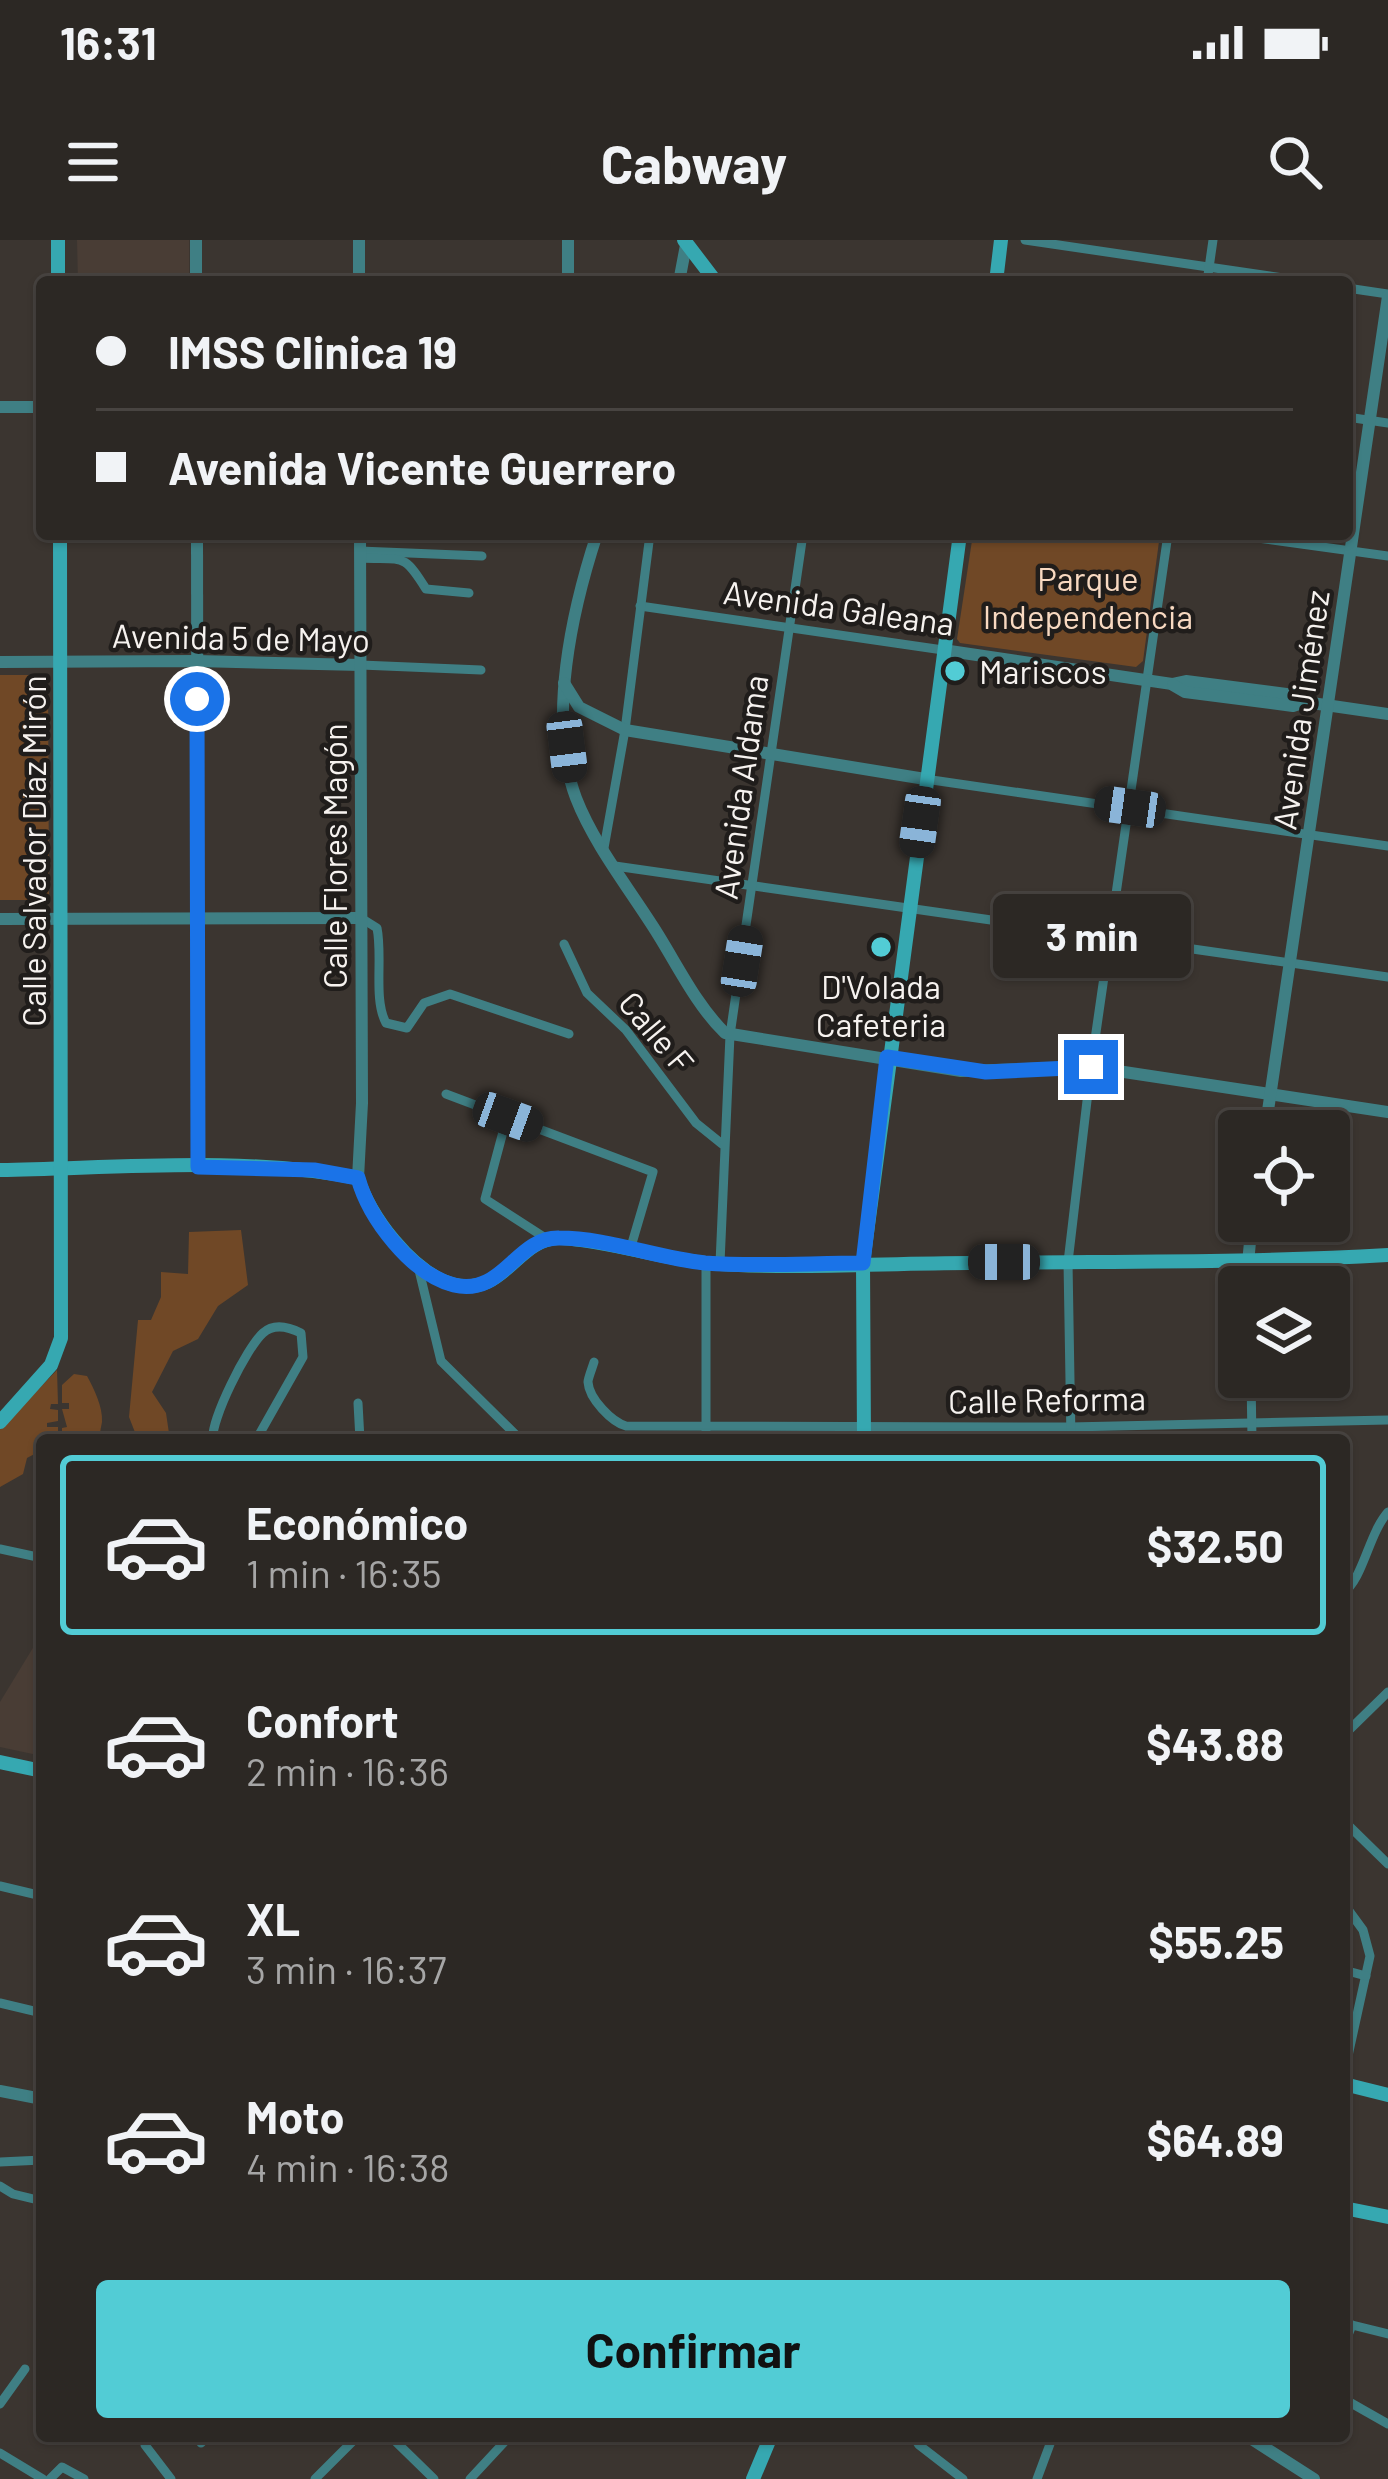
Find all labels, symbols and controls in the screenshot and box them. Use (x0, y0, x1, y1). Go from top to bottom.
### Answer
text: 16:31 (60, 15, 157, 69)
icon: menu (60, 129, 126, 195)
icon: search (1262, 129, 1328, 195)
text: Cabway (601, 130, 787, 195)
text: IMSS Clinica 19 (168, 324, 457, 378)
text: Avenida Vicente Guerrero (168, 440, 676, 494)
park label: Parque Independencia (983, 558, 1193, 636)
street label: Avenida Galeana (721, 571, 957, 643)
street label: Avenida Jiménez (1263, 588, 1337, 832)
street label: Avenida 5 de Mayo (112, 615, 370, 659)
place label: Mariscos (979, 651, 1107, 691)
marker: Mariscos (942, 658, 968, 684)
route start (170, 672, 224, 726)
street label: Avenida Aldama (704, 672, 776, 902)
street label: Calle Salvador Díaz Mirón (13, 675, 53, 1027)
car (545, 709, 589, 785)
street label: Calle Flores Magón (314, 723, 354, 989)
car (897, 784, 943, 860)
car (1092, 784, 1168, 830)
callout: 3 min (992, 893, 1190, 977)
text: 3 min (1046, 912, 1138, 959)
car (719, 923, 765, 999)
marker: D'Volada Cafeteria (868, 934, 894, 960)
place label: D'Volada Cafeteria (816, 966, 946, 1044)
street label: Calle F (611, 983, 703, 1081)
route end (1064, 1040, 1118, 1094)
car (468, 1088, 548, 1146)
map controls (1218, 1110, 1350, 1398)
button: locate (1218, 1110, 1350, 1242)
car (968, 1244, 1040, 1280)
button: layers (1218, 1266, 1350, 1398)
street label: Calle Reforma (948, 1377, 1146, 1421)
icon: car (102, 1491, 210, 1599)
text: Económico (246, 1495, 468, 1549)
text: $32.50 (1147, 1518, 1284, 1572)
text: 1 min · 16:35 (246, 1549, 442, 1596)
icon: car (102, 1689, 210, 1797)
text: Confort (246, 1693, 399, 1747)
text: $43.88 (1146, 1716, 1284, 1770)
text: 2 min · 16:36 (246, 1747, 449, 1794)
icon: car (102, 1887, 210, 1995)
text: XL (246, 1891, 300, 1945)
text: $55.25 (1148, 1914, 1284, 1968)
text: 3 min · 16:37 (246, 1945, 446, 1992)
icon: car (102, 2085, 210, 2193)
text: Moto (246, 2089, 344, 2143)
text: $64.89 (1146, 2112, 1284, 2166)
text: 4 min · 16:38 (246, 2143, 450, 2190)
button: Confirmar (96, 2280, 1290, 2418)

